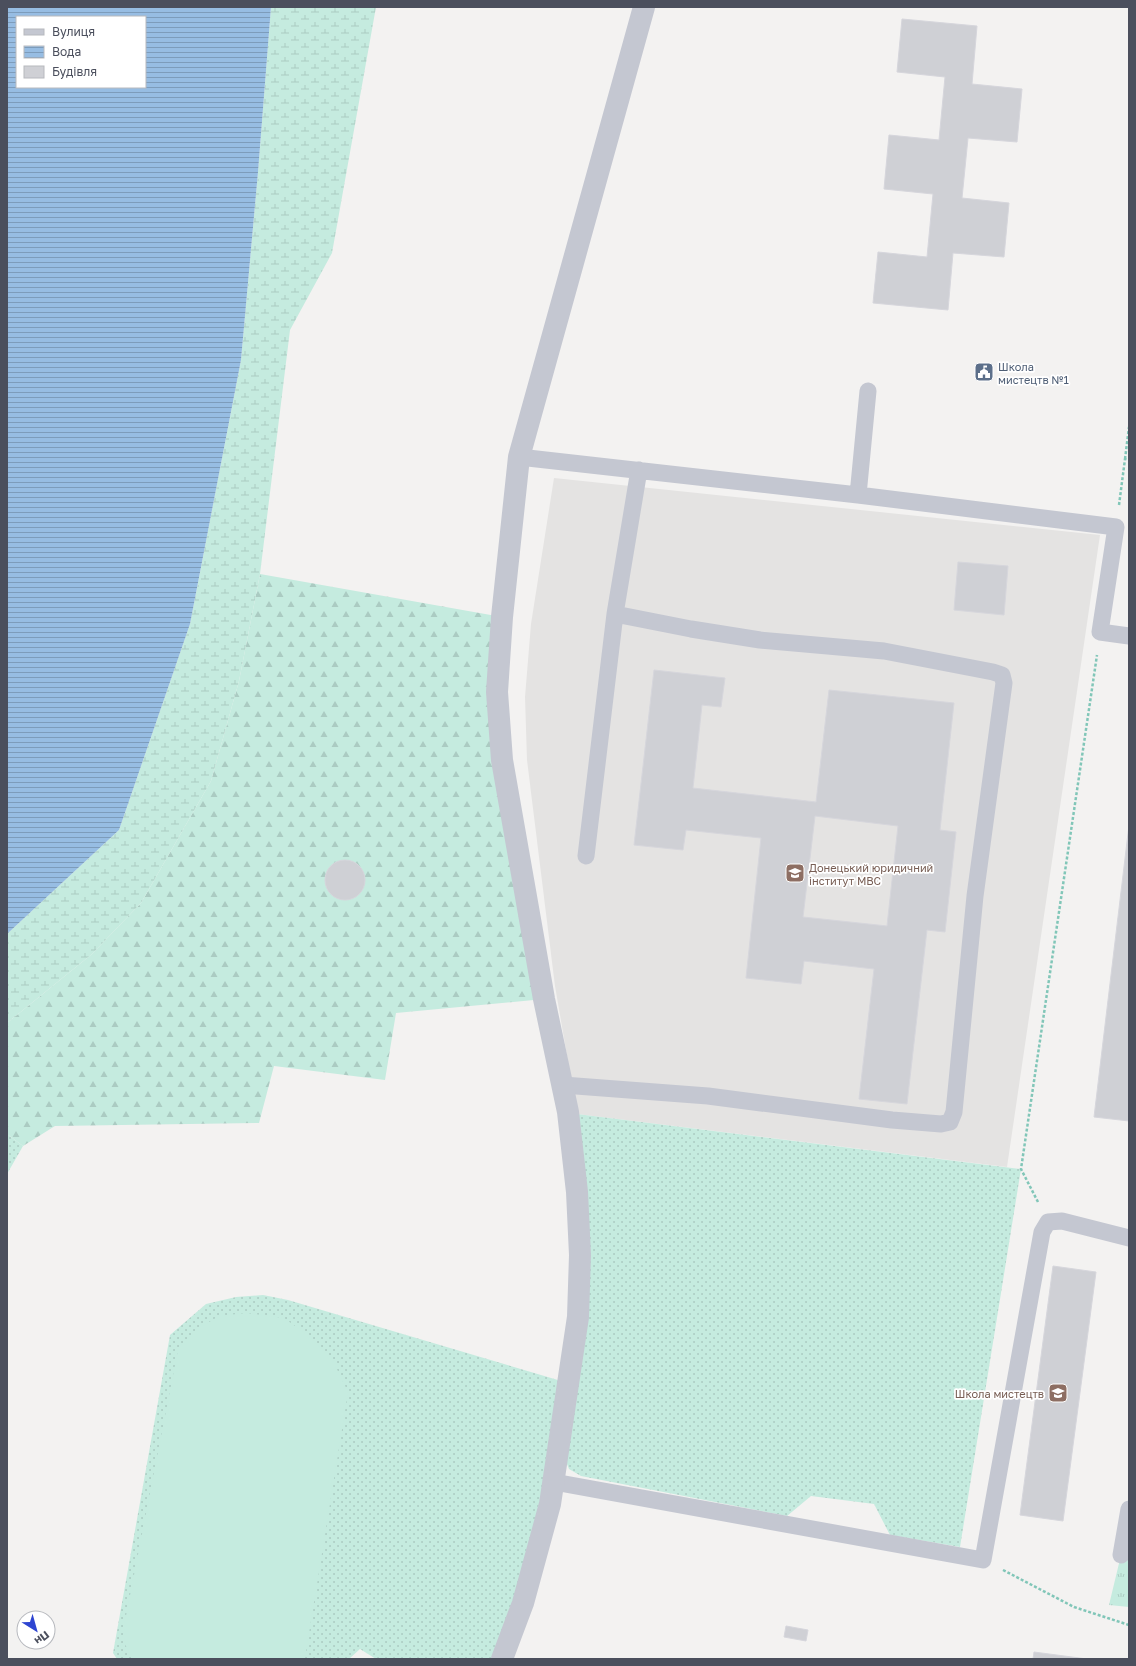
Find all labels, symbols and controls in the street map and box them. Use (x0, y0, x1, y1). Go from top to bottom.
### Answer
legend (16, 16, 146, 88)
text: Вулиця (52, 24, 95, 39)
text: Вода (52, 44, 81, 59)
text: Будівля (52, 64, 97, 79)
place label: Школа мистецтв №1 (998, 360, 1069, 386)
public building icon: Школа мистецтв №1 (973, 361, 995, 383)
place label: Донецький юридичний інститут МВС (809, 861, 933, 887)
school or university icon: Донецький юридичний інститут МВС (784, 862, 806, 884)
school or university icon: Школа мистецтв (1047, 1382, 1069, 1404)
place label: Школа мистецтв (955, 1387, 1044, 1400)
north arrow (16, 1610, 56, 1650)
text: Пн (32, 1629, 52, 1648)

